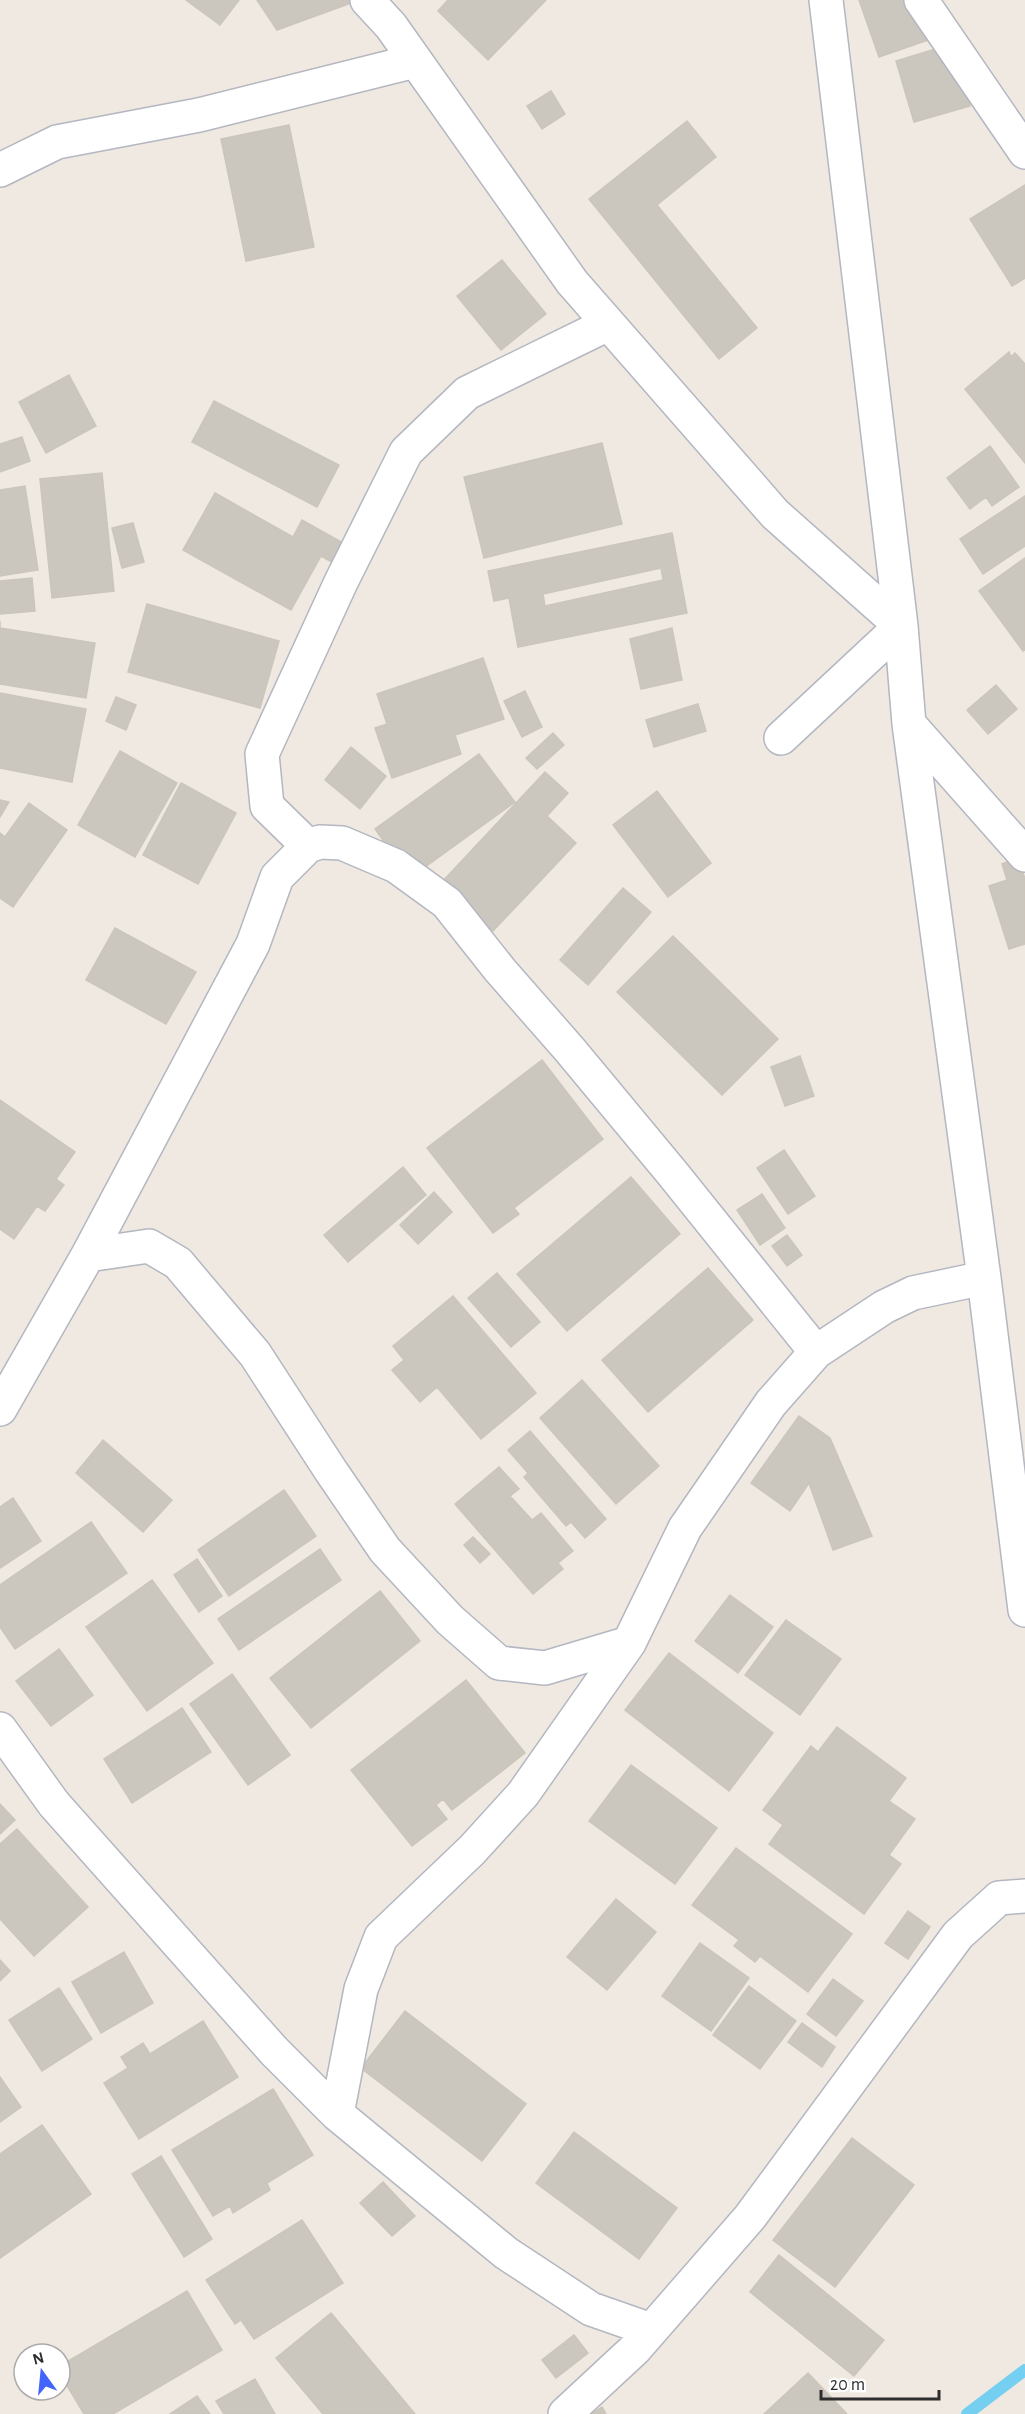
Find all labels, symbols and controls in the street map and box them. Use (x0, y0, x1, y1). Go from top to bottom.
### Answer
north arrow (12, 2342, 72, 2402)
text: N (31, 2349, 46, 2368)
scale bar (821, 2363, 940, 2401)
text: 20 m (830, 2376, 865, 2394)

